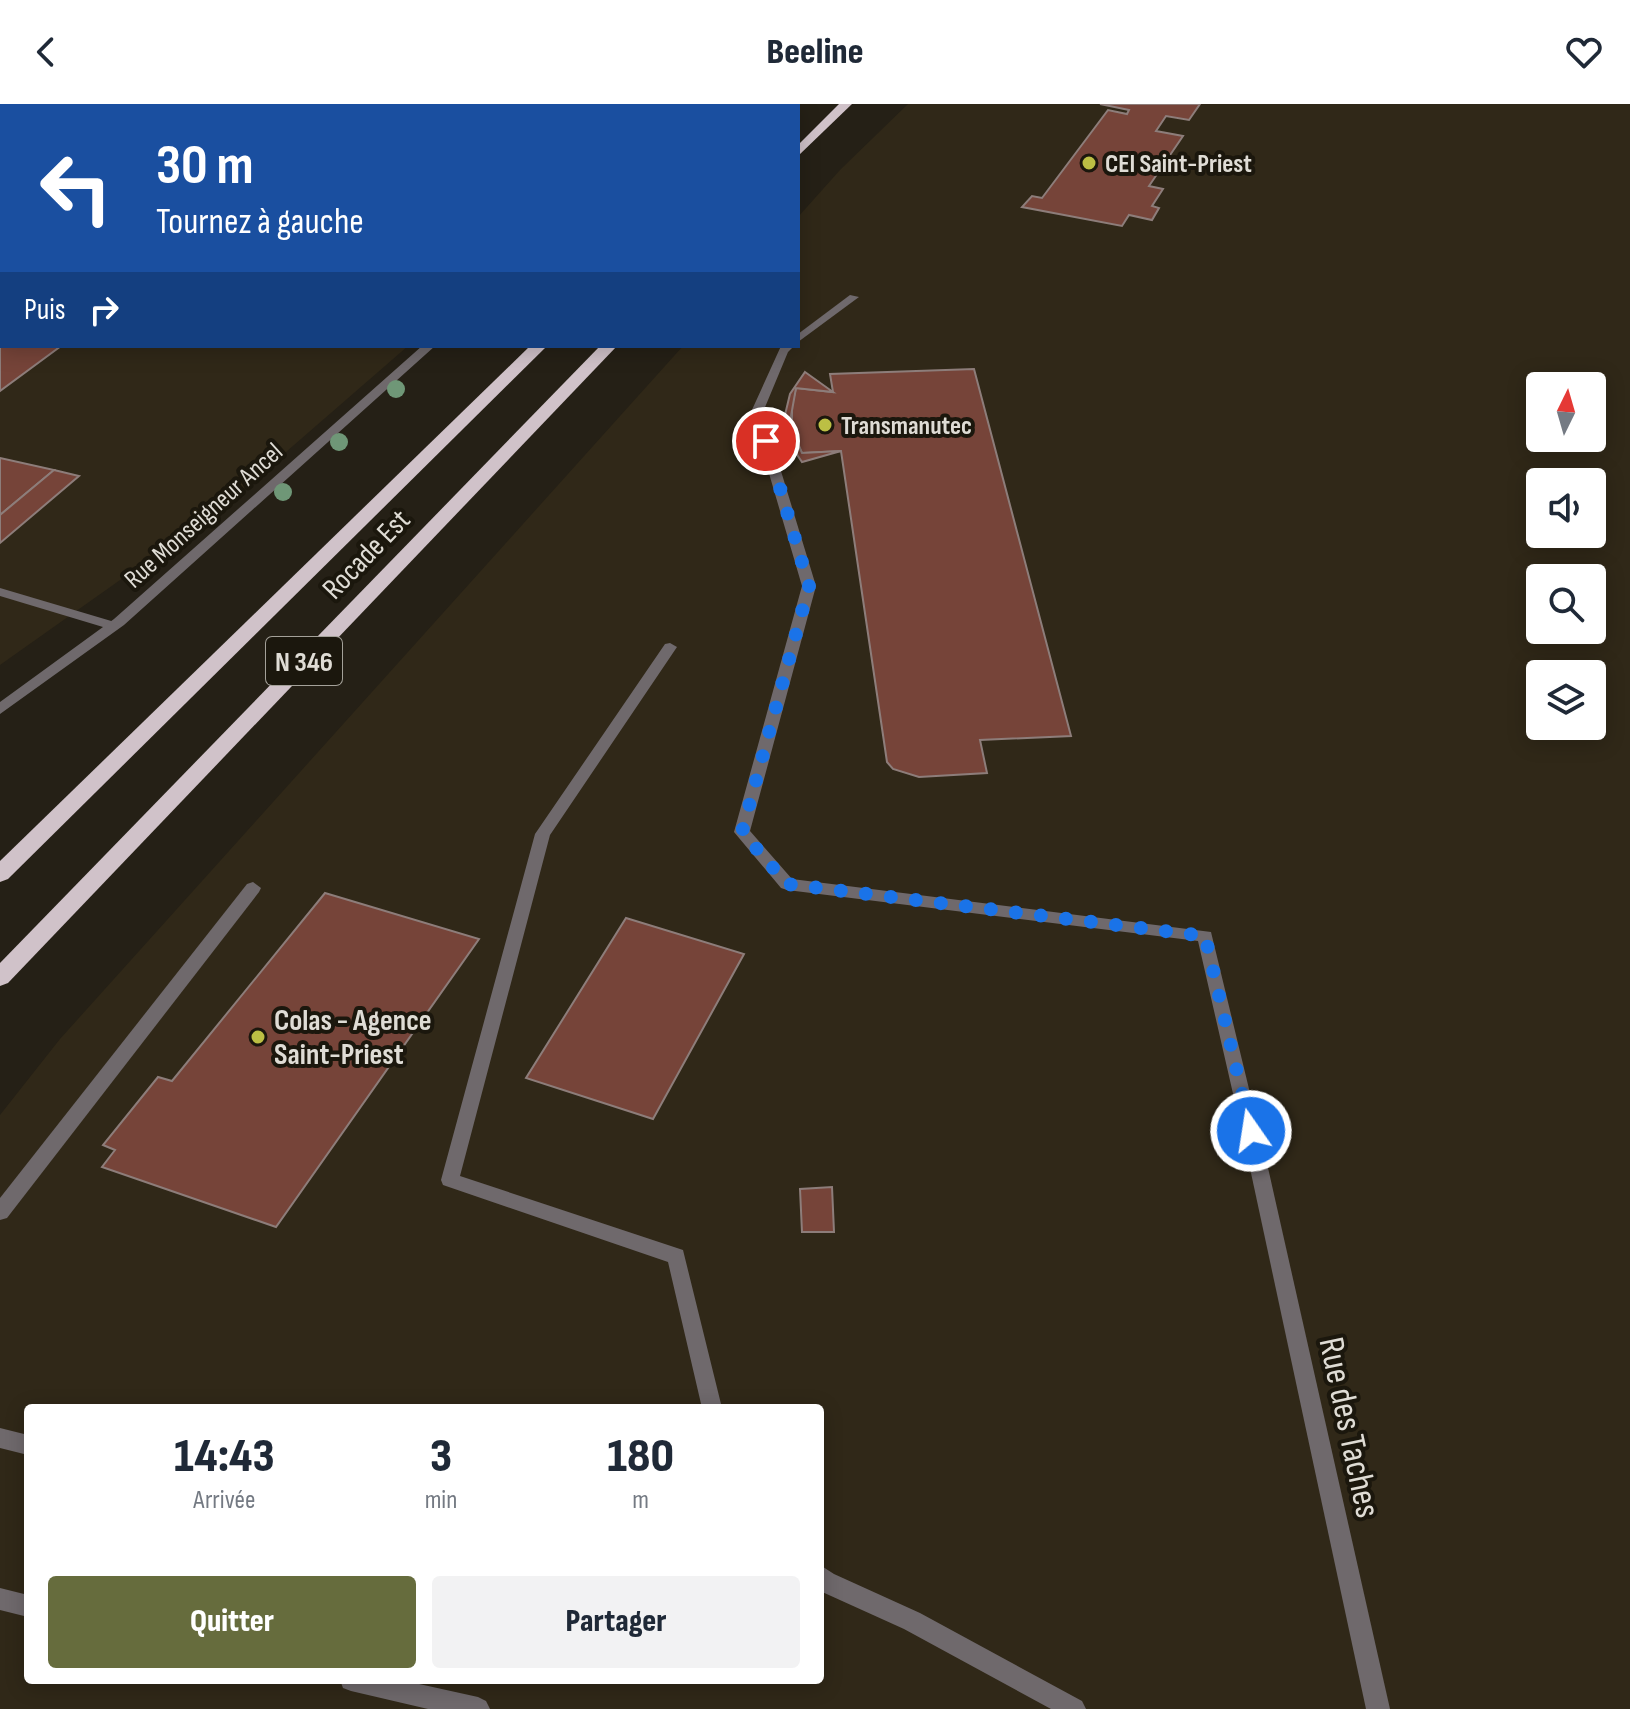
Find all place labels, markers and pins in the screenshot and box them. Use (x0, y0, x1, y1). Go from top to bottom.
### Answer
place label: CEI Saint-Priest (1105, 149, 1252, 180)
marker: CEI Saint-Priest (1080, 154, 1098, 172)
pin (732, 407, 800, 475)
place label: Transmanutec (841, 411, 972, 442)
marker: Transmanutec (816, 416, 834, 434)
place label: Colas - Agence Saint-Priest (274, 1003, 432, 1073)
marker: Colas - Agence Saint-Priest (249, 1028, 267, 1046)

